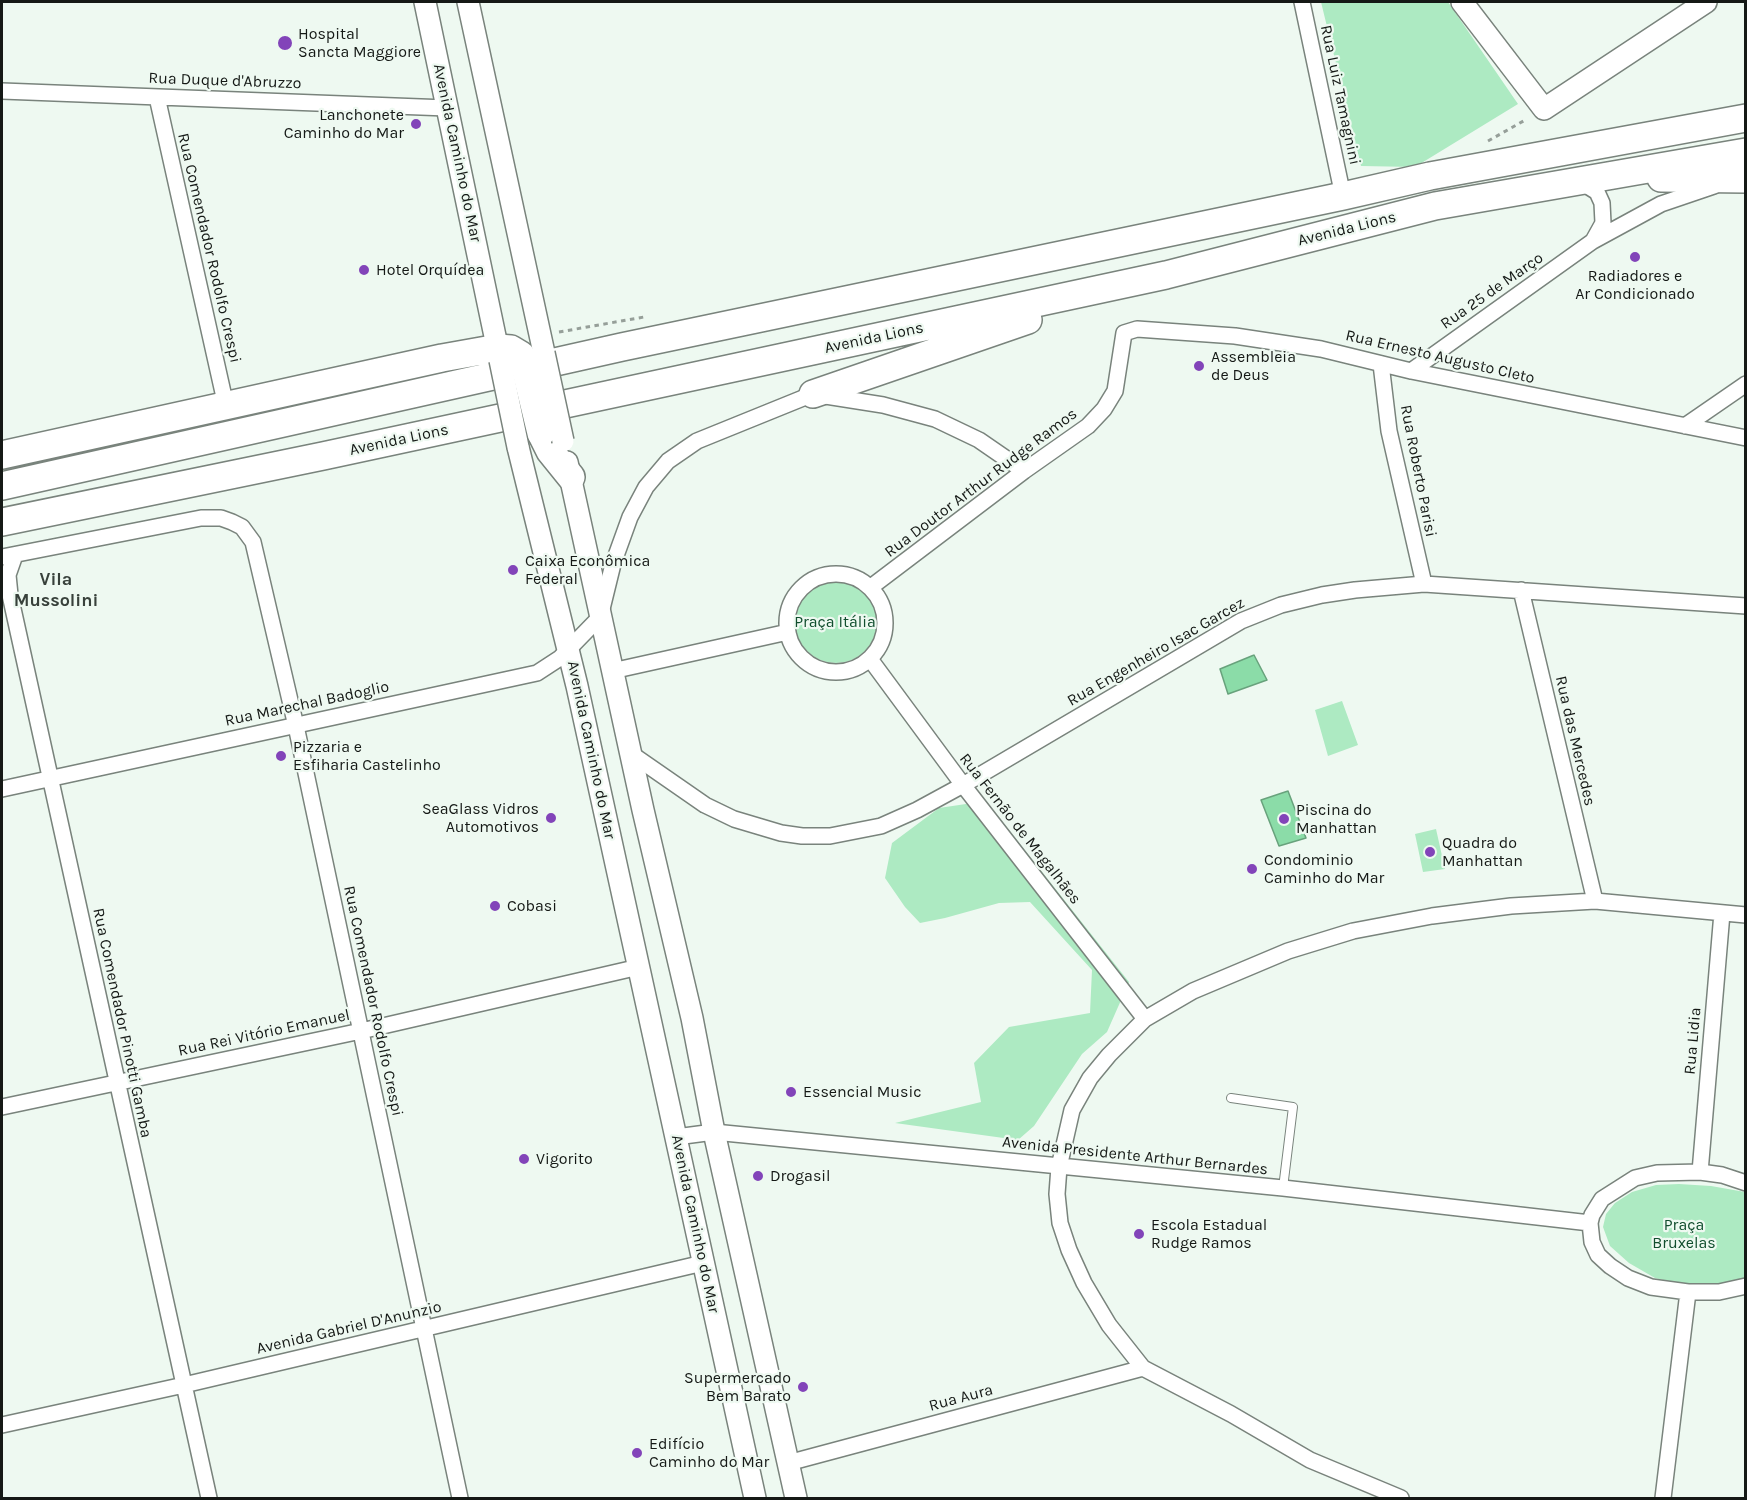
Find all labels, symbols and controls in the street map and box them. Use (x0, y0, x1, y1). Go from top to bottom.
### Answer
street label: Rua Luiz Tamagnini (1316, 23, 1364, 167)
place label: Hospital Sancta Maggiore (298, 24, 421, 62)
marker: Hospital Sancta Maggiore (276, 34, 294, 52)
street label: Avenida Caminho do Mar (429, 62, 485, 244)
street label: Rua Duque d'Abruzzo (148, 69, 302, 93)
place label: Lanchonete Caminho do Mar (284, 105, 404, 143)
marker: Lanchonete Caminho do Mar (409, 117, 423, 131)
street label: Rua Comendador Rodolfo Crespi (173, 131, 245, 365)
street label: Avenida Lions (1296, 208, 1398, 250)
street label: Rua 25 de Março (1437, 248, 1547, 334)
marker: Radiadores e Ar Condicionado (1628, 250, 1642, 264)
place label: Hotel Orquídea (376, 260, 484, 280)
marker: Hotel Orquídea (357, 263, 371, 277)
place label: Radiadores e Ar Condicionado (1575, 266, 1695, 304)
street label: Avenida Lions (823, 318, 925, 358)
street label: Rua Ernesto Augusto Cleto (1344, 326, 1536, 388)
place label: Assembleia de Deus (1211, 347, 1296, 385)
marker: Assembleia de Deus (1192, 359, 1206, 373)
street label: Rua Roberto Parisi (1396, 403, 1440, 539)
street label: Rua Doutor Arthur Rudge Ramos (881, 404, 1081, 562)
street label: Avenida Lions (348, 420, 450, 460)
place label: Caixa Econômica Federal (525, 551, 650, 589)
marker: Caixa Econômica Federal (506, 563, 520, 577)
district label: Vila Mussolini (14, 569, 98, 612)
street label: Rua Engenheiro Isac Garcez (1064, 593, 1248, 711)
park label: Praça Itália (794, 612, 876, 632)
street label: Avenida Caminho do Mar (563, 659, 619, 841)
street label: Rua das Mercedes (1551, 674, 1599, 808)
street label: Rua Marechal Badoglio (223, 677, 391, 731)
place label: Pizzaria e Esfiharia Castelinho (293, 737, 441, 775)
marker: Pizzaria e Esfiharia Castelinho (274, 749, 288, 763)
street label: Rua Fernão de Magalhães (955, 750, 1085, 908)
place label: SeaGlass Vidros Automotivos (422, 799, 539, 837)
place label: Piscina do Manhattan (1296, 800, 1377, 838)
marker: SeaGlass Vidros Automotivos (544, 811, 558, 825)
marker: Piscina do Manhattan (1277, 812, 1291, 826)
place label: Quadra do Manhattan (1442, 833, 1523, 871)
marker: Quadra do Manhattan (1423, 845, 1437, 859)
place label: Condominio Caminho do Mar (1264, 850, 1384, 888)
marker: Condominio Caminho do Mar (1245, 862, 1259, 876)
street label: Rua Comendador Rodolfo Crespi (339, 884, 407, 1118)
place label: Cobasi (507, 896, 557, 916)
marker: Cobasi (488, 899, 502, 913)
street label: Rua Comendador Pinotti Gamba (88, 906, 156, 1140)
street label: Rua Rei Vitório Emanuel (176, 1005, 352, 1061)
street label: Rua Lidia (1680, 1007, 1706, 1075)
place label: Essencial Music (803, 1082, 921, 1102)
marker: Essencial Music (784, 1085, 798, 1099)
street label: Avenida Presidente Arthur Bernardes (1001, 1132, 1269, 1180)
street label: Avenida Caminho do Mar (667, 1133, 723, 1315)
place label: Vigorito (536, 1149, 593, 1169)
marker: Vigorito (517, 1152, 531, 1166)
place label: Drogasil (770, 1166, 831, 1186)
marker: Drogasil (751, 1169, 765, 1183)
place label: Escola Estadual Rudge Ramos (1151, 1215, 1267, 1253)
park label: Praça Bruxelas (1652, 1215, 1716, 1253)
marker: Escola Estadual Rudge Ramos (1132, 1227, 1146, 1241)
street label: Avenida Gabriel D'Anunzio (255, 1297, 443, 1359)
place label: Supermercado Bem Barato (684, 1368, 791, 1406)
marker: Supermercado Bem Barato (796, 1380, 810, 1394)
street label: Rua Aura (927, 1380, 995, 1416)
place label: Edifício Caminho do Mar (649, 1434, 769, 1472)
marker: Edifício Caminho do Mar (630, 1446, 644, 1460)

